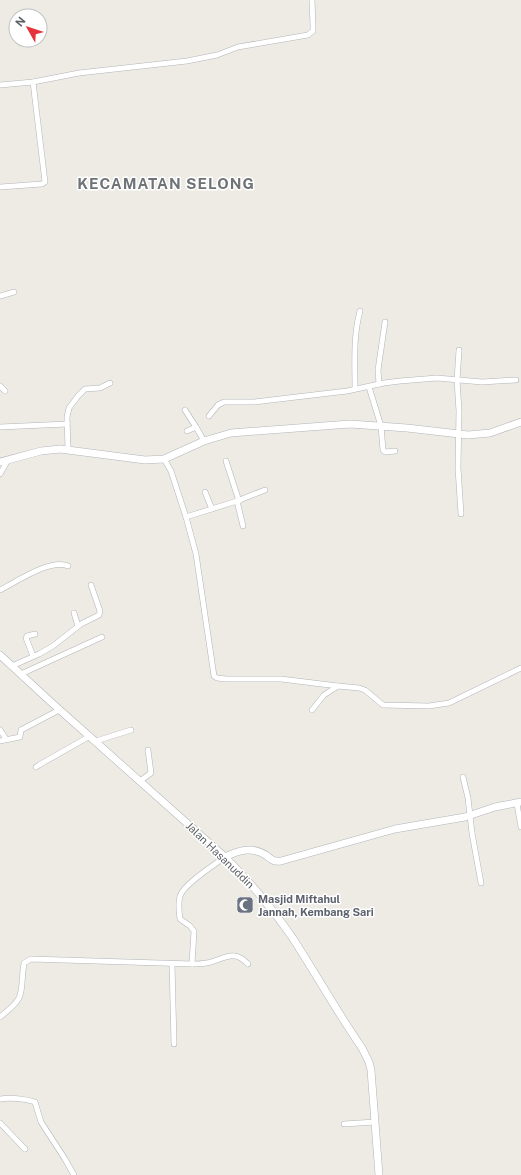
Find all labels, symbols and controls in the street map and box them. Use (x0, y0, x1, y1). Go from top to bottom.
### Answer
north arrow (8, 8, 48, 48)
text: N (13, 15, 28, 29)
district label: KECAMATAN SELONG (77, 175, 255, 192)
street label: Jalan Hasanuddin (183, 819, 257, 891)
place label: Masjid Miftahul Jannah, Kembang Sari (258, 893, 374, 918)
mosque icon: Masjid Miftahul Jannah, Kembang Sari (235, 895, 255, 915)

